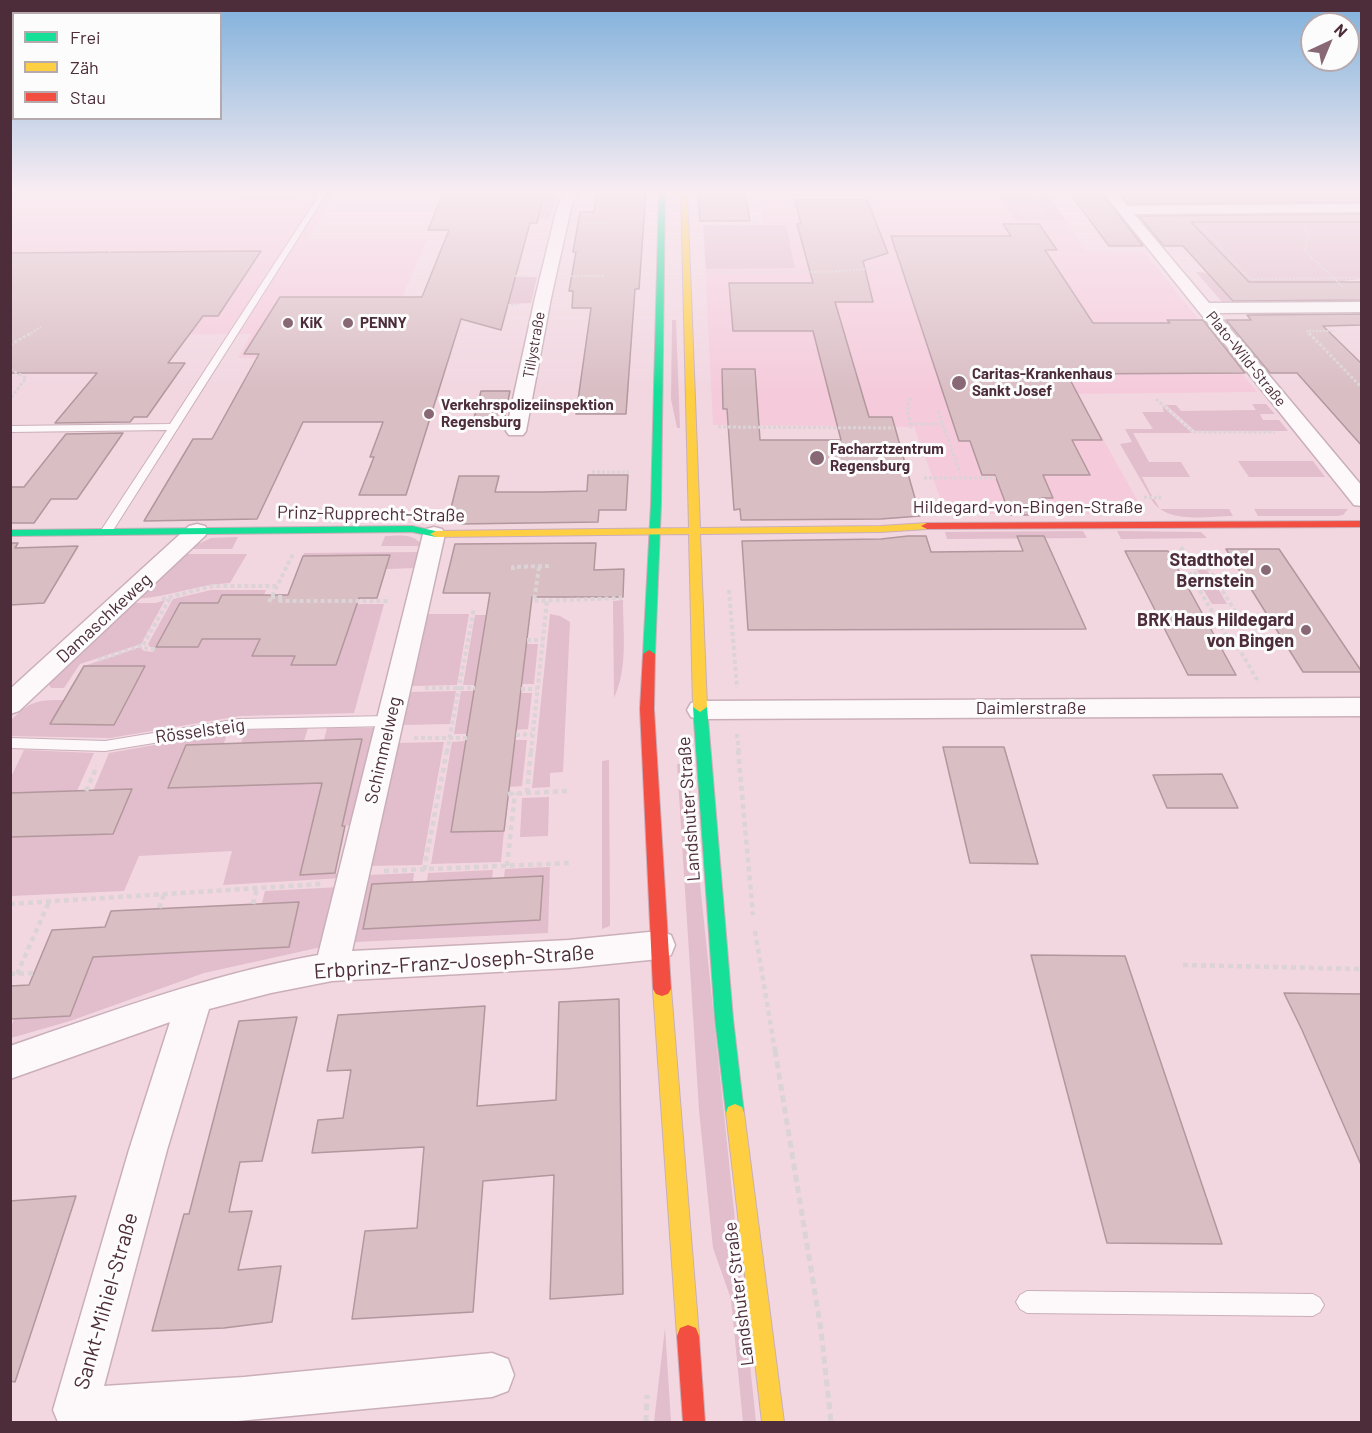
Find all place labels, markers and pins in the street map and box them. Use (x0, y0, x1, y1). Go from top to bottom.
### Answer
place label: KiK (300, 314, 323, 332)
place label: PENNY (360, 314, 407, 332)
marker: KiK (281, 316, 295, 330)
marker: PENNY (341, 316, 355, 330)
place label: Caritas-Krankenhaus Sankt Josef (972, 365, 1113, 400)
marker: Caritas-Krankenhaus Sankt Josef (950, 374, 968, 392)
place label: Verkehrspolizeiinspektion Regensburg (441, 396, 614, 431)
marker: Verkehrspolizeiinspektion Regensburg (422, 407, 436, 421)
place label: Facharztzentrum Regensburg (830, 440, 944, 475)
marker: Facharztzentrum Regensburg (808, 449, 826, 467)
place label: Stadthotel Bernstein (1169, 549, 1254, 592)
marker: Stadthotel Bernstein (1259, 563, 1273, 577)
place label: BRK Haus Hildegard von Bingen (1137, 609, 1294, 652)
marker: BRK Haus Hildegard von Bingen (1299, 623, 1313, 637)

